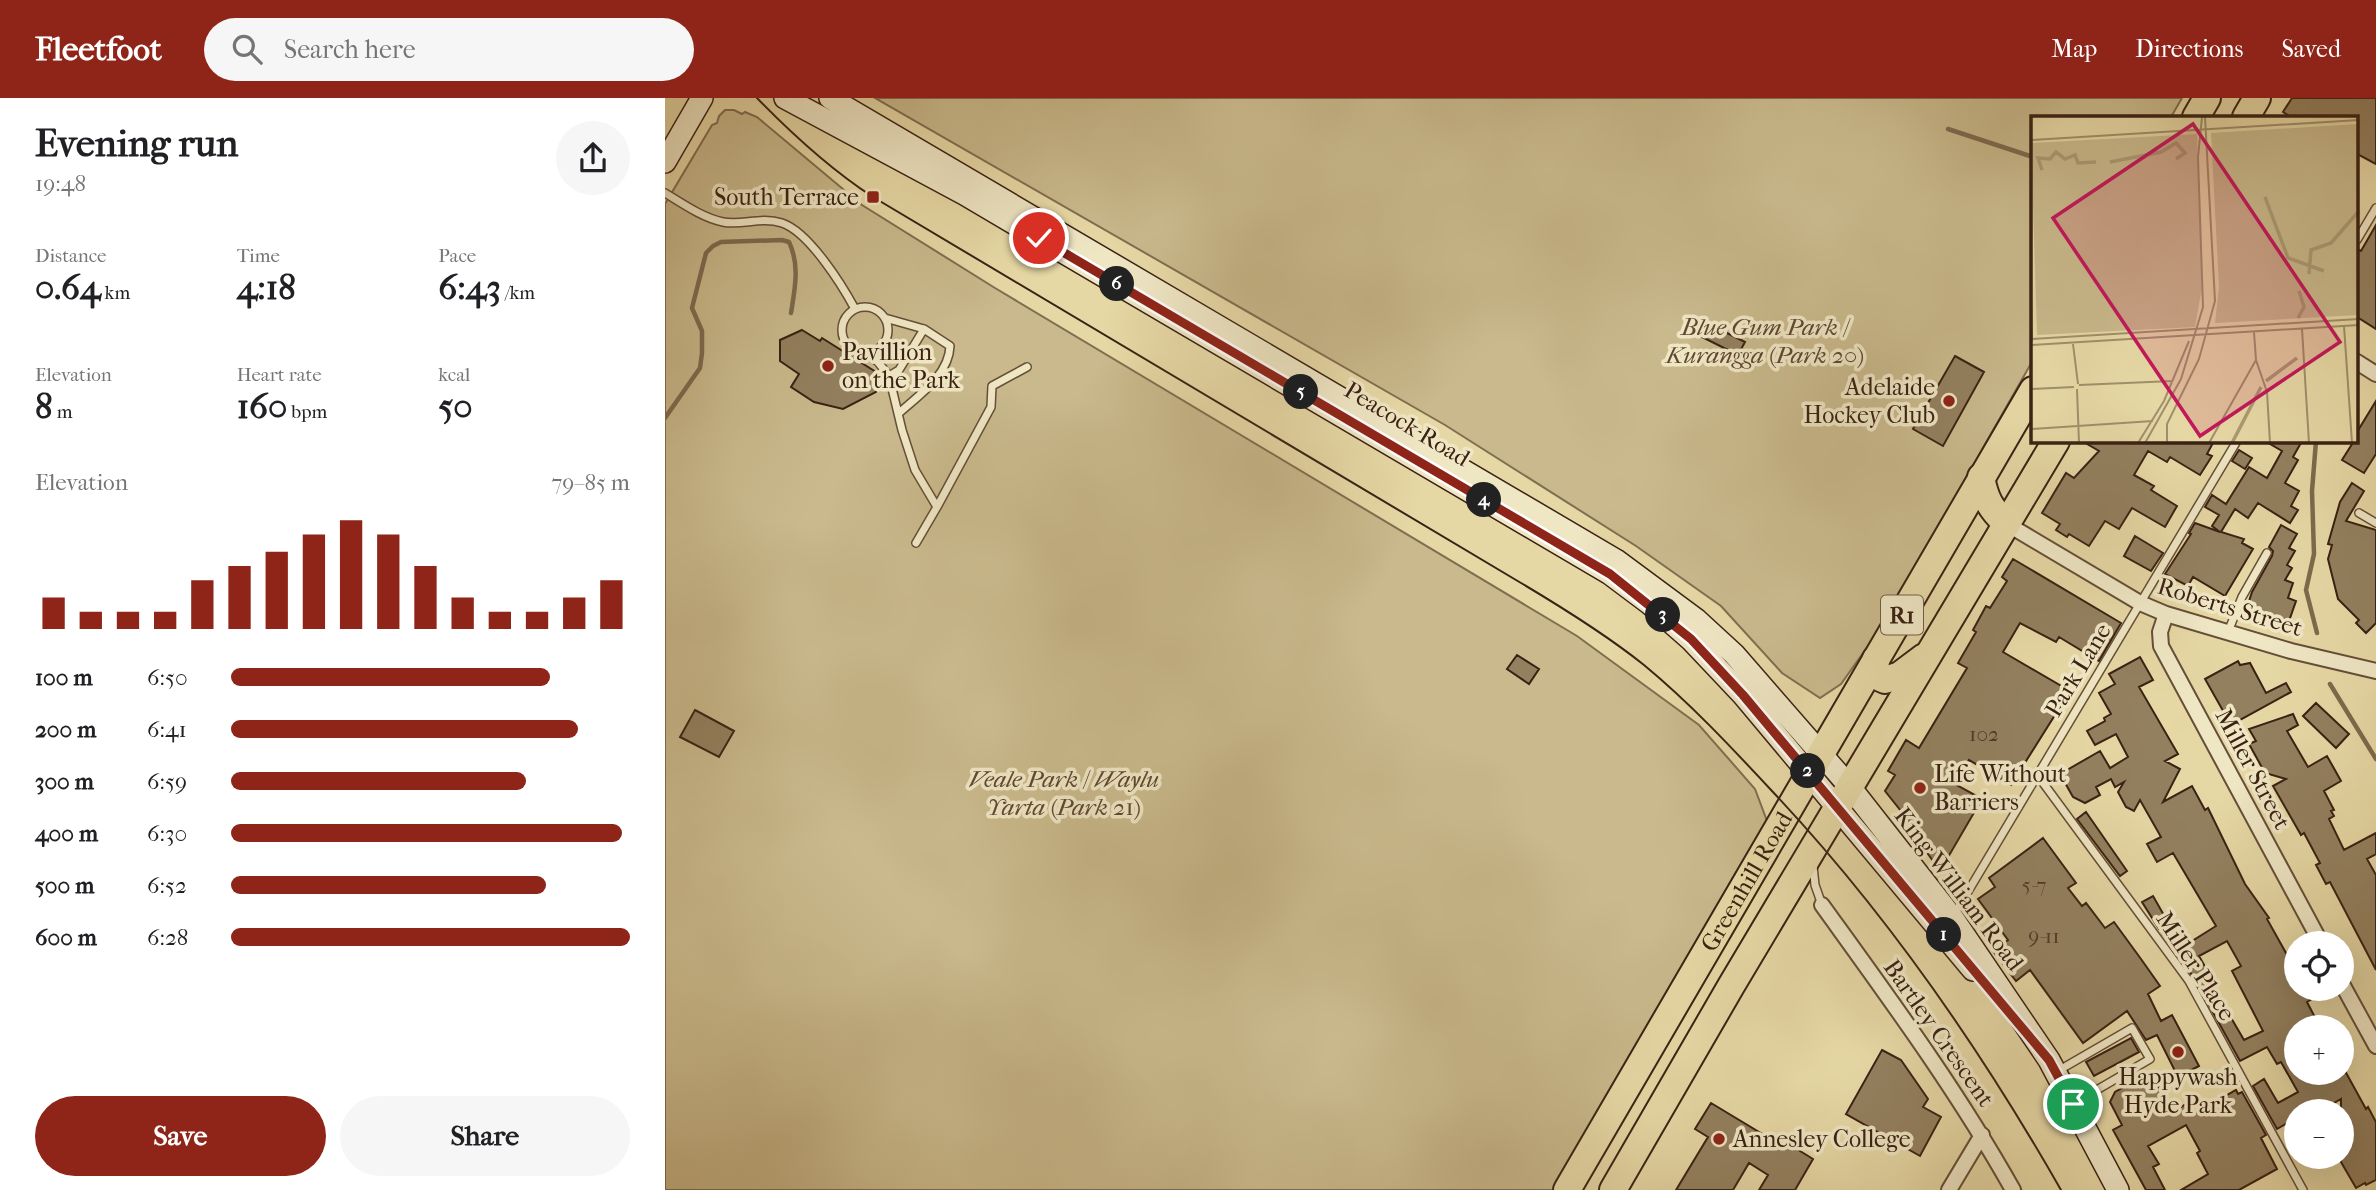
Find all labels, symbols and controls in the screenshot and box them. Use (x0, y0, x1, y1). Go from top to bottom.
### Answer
search box (204, 18, 694, 81)
text: Fleetfoot (35, 30, 162, 69)
icon: search (228, 30, 266, 68)
text: Search here (284, 34, 416, 65)
text: Map (2051, 35, 2097, 63)
text: Directions (2135, 35, 2243, 63)
text: Saved (2281, 35, 2341, 63)
inset map (2031, 116, 2359, 443)
text: Evening run (35, 121, 238, 166)
button: share (556, 121, 630, 195)
text: 19:48 (35, 170, 86, 197)
place label: South Terrace (714, 183, 859, 211)
marker: South Terrace (865, 189, 881, 205)
pin (1009, 208, 1069, 268)
icon: check (1020, 219, 1058, 257)
text: Distance (35, 245, 106, 267)
text: Time (237, 245, 280, 267)
text: Pace (438, 245, 476, 267)
pin: 6 (1099, 266, 1135, 302)
text: 0.64 (35, 267, 101, 308)
text: 4:18 (237, 267, 296, 308)
text: 6:43 (438, 267, 501, 308)
text: 6 (1111, 272, 1122, 294)
text: km (101, 282, 130, 304)
text: /km (501, 282, 535, 304)
park label: Blue Gum Park / Kurangga (Park 20) (1664, 313, 1864, 369)
place label: Pavillion on the Park (842, 338, 960, 394)
marker: Pavillion on the Park (820, 358, 836, 374)
text: Elevation (35, 364, 112, 386)
text: Heart rate (237, 364, 322, 386)
text: kcal (438, 364, 470, 386)
place label: Adelaide Hockey Club (1804, 373, 1935, 429)
pin: 5 (1283, 374, 1319, 410)
street label: Peacock Road (1339, 376, 1475, 473)
text: 5 (1296, 380, 1305, 402)
text: 8 (35, 386, 53, 427)
text: 160 (237, 386, 287, 427)
text: 50 (438, 386, 473, 427)
marker: Adelaide Hockey Club (1941, 393, 1957, 409)
text: m (53, 401, 72, 423)
text: bpm (287, 401, 327, 423)
text: Elevation (35, 469, 128, 496)
text: 79–85 m (551, 469, 630, 496)
pin: 4 (1467, 482, 1501, 518)
text: 4 (1478, 488, 1489, 510)
street label: Roberts Street (2154, 572, 2306, 642)
road number: R1 (1881, 596, 1923, 635)
pin: 3 (1646, 598, 1681, 632)
text: 3 (1659, 603, 1666, 625)
street label: Park Lane (2039, 618, 2117, 722)
text: 100 m (35, 664, 93, 691)
text: 6:50 (147, 664, 188, 691)
street label: Miller Street (2209, 704, 2297, 835)
text: 200 m (35, 716, 96, 743)
text: 6:41 (147, 716, 187, 743)
house number: 102 (1969, 722, 1999, 746)
pin: 2 (1791, 754, 1825, 788)
text: 2 (1803, 759, 1812, 781)
place label: Life Without Barriers (1934, 760, 2067, 816)
park label: Veale Park / Waylu Yarta (Park 21) (969, 765, 1159, 821)
text: 300 m (35, 768, 94, 795)
text: 6:59 (147, 768, 187, 795)
marker: Life Without Barriers (1912, 780, 1928, 796)
street label: King William Road (1889, 802, 2030, 977)
street label: Greenhill Road (1695, 806, 1799, 957)
text: 400 m (35, 820, 98, 847)
text: 6:30 (147, 820, 187, 847)
text: 500 m (35, 872, 94, 899)
text: 6:52 (147, 872, 187, 899)
house number: 5-7 (2022, 873, 2046, 897)
street label: Miller Place (2150, 906, 2242, 1026)
pin: 1 (1927, 918, 1961, 952)
text: 1 (1940, 923, 1947, 945)
text: 600 m (35, 924, 97, 951)
text: 6:28 (147, 924, 188, 951)
house number: 9-11 (2028, 924, 2060, 948)
map controls (2284, 931, 2354, 1169)
button: locate (2284, 931, 2354, 1001)
street label: Bartley Crescent (1878, 954, 2000, 1112)
button: + (2284, 1015, 2354, 1085)
marker: Happywash Hyde Park (2170, 1044, 2186, 1060)
place label: Happywash Hyde Park (2118, 1063, 2238, 1119)
pin (2043, 1074, 2103, 1134)
icon: arrive (2054, 1085, 2092, 1123)
button: Save (35, 1096, 326, 1176)
button: Share (340, 1096, 630, 1176)
button: − (2284, 1099, 2354, 1169)
place label: Annesley College (1732, 1125, 1911, 1153)
marker: Annesley College (1711, 1131, 1727, 1147)

